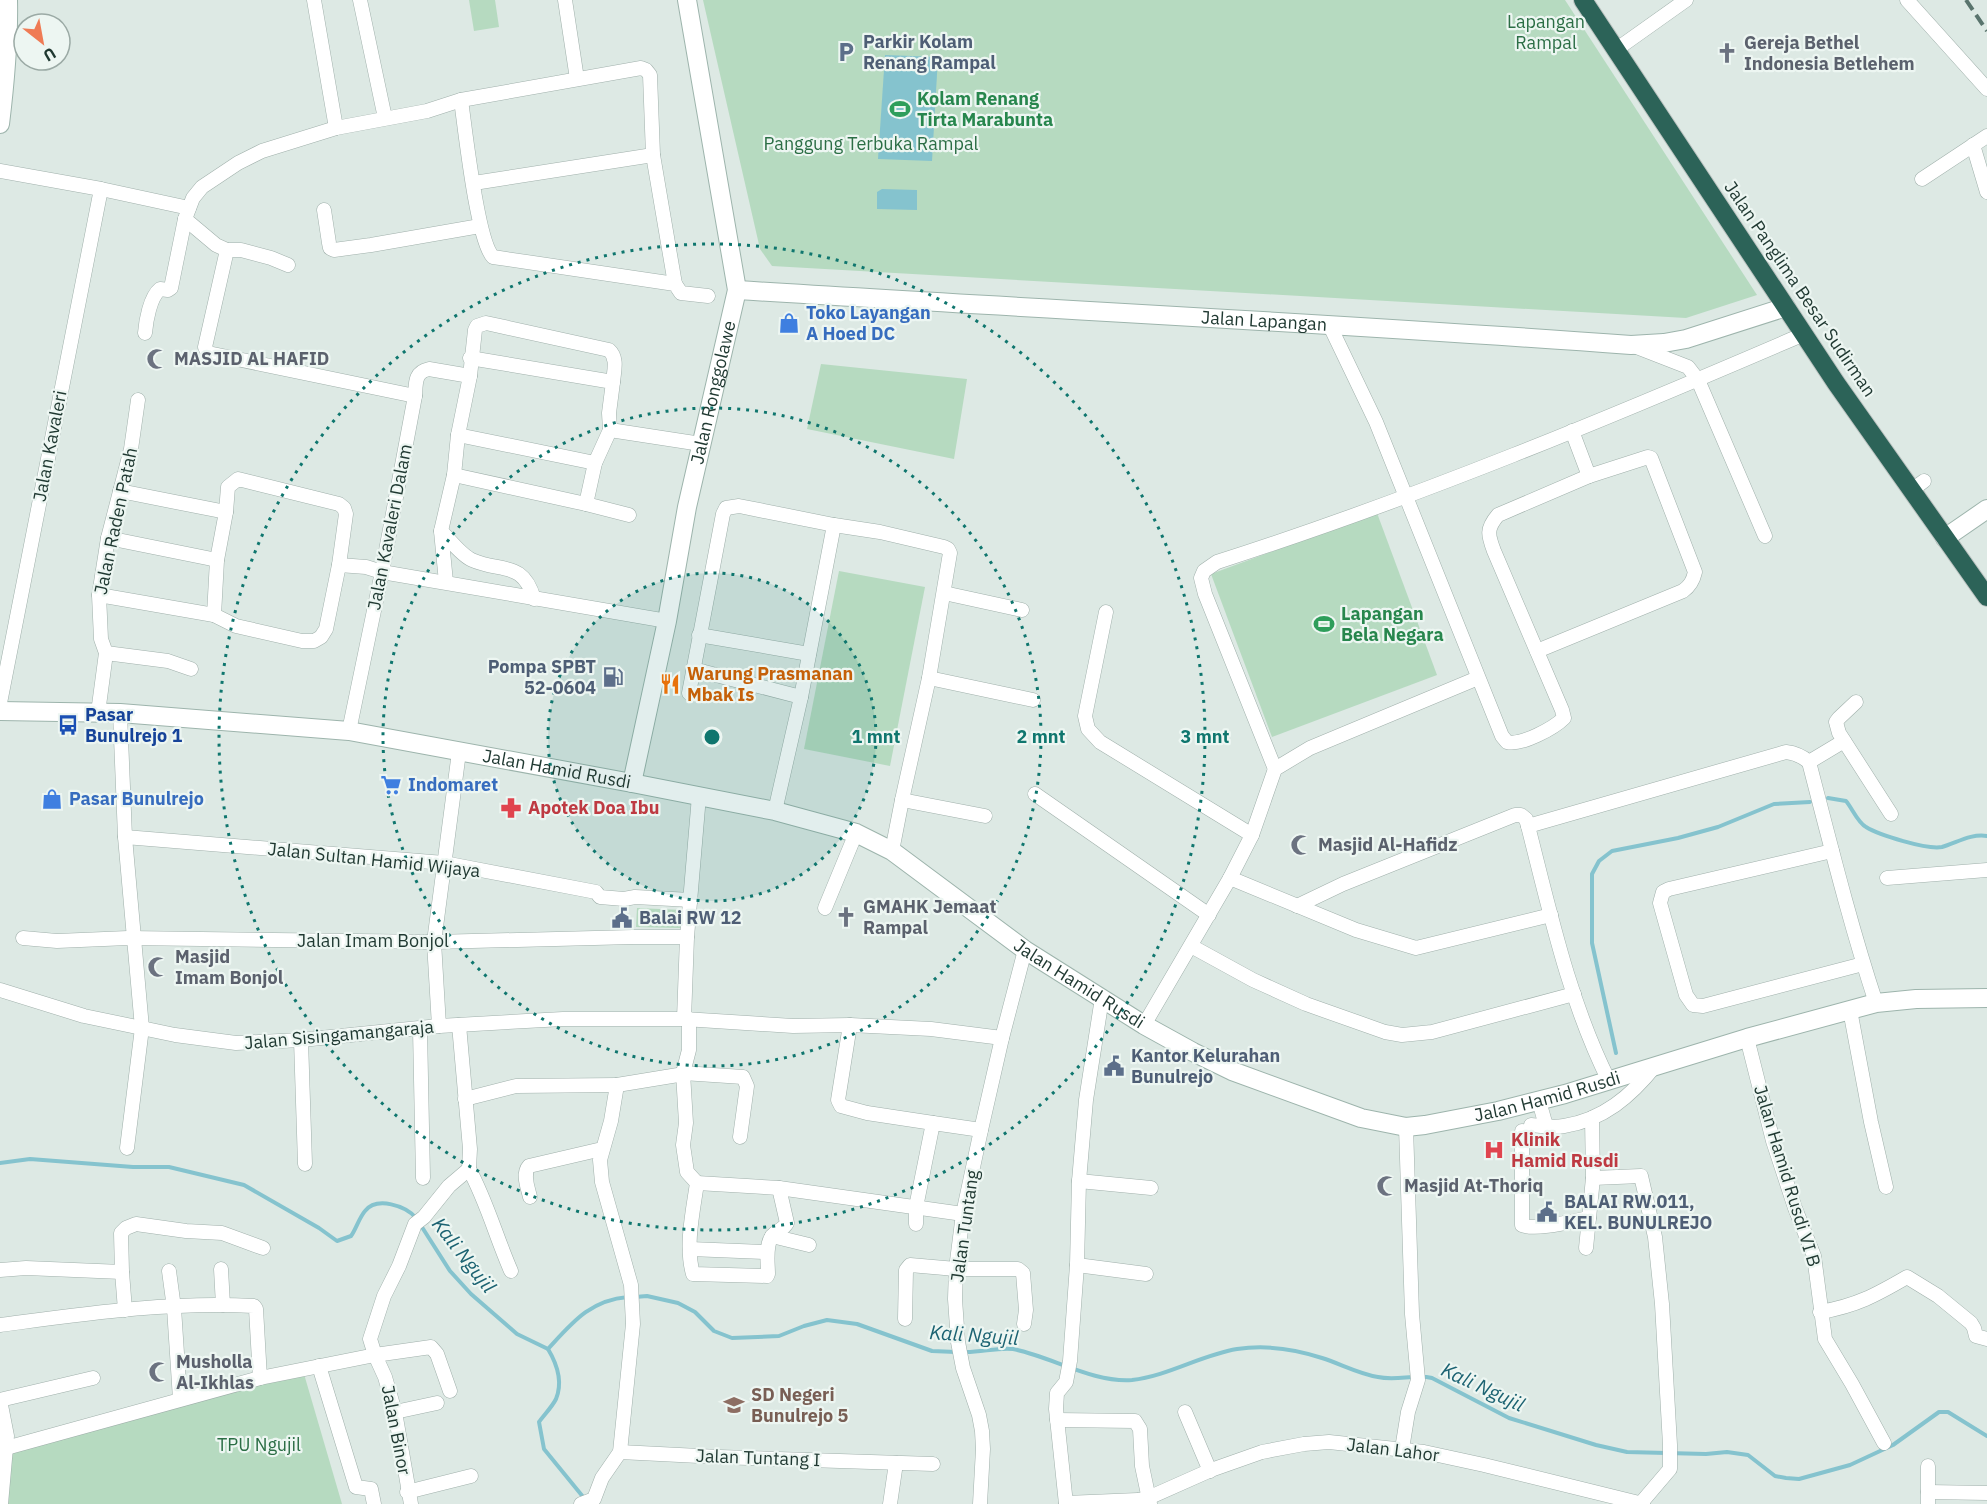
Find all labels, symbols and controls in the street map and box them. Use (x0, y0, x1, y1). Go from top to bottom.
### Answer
park label: Lapangan Rampal (1507, 10, 1585, 54)
north arrow (12, 12, 72, 72)
place label: Parkir Kolam Renang Rampal (863, 30, 996, 74)
place label: Gereja Bethel Indonesia Betlehem (1744, 31, 1915, 75)
parking icon: Parkir Kolam Renang Rampal (834, 40, 858, 64)
church icon: Gereja Bethel Indonesia Betlehem (1715, 41, 1739, 65)
text: U (40, 43, 60, 66)
place label: Kolam Renang Tirta Marabunta (917, 87, 1053, 131)
sports icon: Kolam Renang Tirta Marabunta (888, 97, 912, 121)
park label: Panggung Terbuka Rampal (764, 132, 979, 155)
street label: Jalan Panglima Besar Sudirman (1719, 176, 1881, 401)
place label: Toko Layangan A Hoed DC (806, 301, 931, 345)
street label: Jalan Lapangan (1201, 305, 1328, 336)
shop icon: Toko Layangan A Hoed DC (777, 311, 801, 335)
street label: Jalan Ronggolawe (685, 318, 741, 466)
mosque icon: MASJID AL HAFID (145, 347, 169, 371)
place label: MASJID AL HAFID (174, 347, 329, 370)
street label: Jalan Kavaleri (27, 388, 72, 503)
street label: Jalan Kavaleri Dalam (362, 442, 417, 612)
street label: Jalan Raden Patah (89, 445, 142, 597)
place label: Lapangan Bela Negara (1341, 602, 1444, 646)
sports icon: Lapangan Bela Negara (1312, 612, 1336, 636)
place label: Pompa SPBT 52-0604 (488, 655, 596, 699)
place label: Warung Prasmanan Mbak Is (687, 662, 853, 706)
fuel station icon: Pompa SPBT 52-0604 (601, 665, 625, 689)
restaurant icon: Warung Prasmanan Mbak Is (658, 672, 682, 696)
place label: Pasar Bunulrejo 1 (85, 703, 182, 747)
bus stop icon: Pasar Bunulrejo 1 (56, 713, 80, 737)
text: 1 mnt (852, 725, 900, 748)
text: 2 mnt (1017, 725, 1065, 748)
text: 3 mnt (1181, 725, 1229, 748)
centre of rings (702, 727, 722, 747)
street label: Jalan Hamid Rusdi (481, 744, 633, 794)
supermarket icon: Indomaret (379, 773, 403, 797)
place label: Indomaret (408, 773, 498, 796)
shop icon: Pasar Bunulrejo (40, 787, 64, 811)
place label: Pasar Bunulrejo (69, 787, 204, 810)
pharmacy icon: Apotek Doa Ibu (499, 796, 523, 820)
place label: Apotek Doa Ibu (528, 796, 660, 819)
mosque icon: Masjid Al-Hafidz (1289, 833, 1313, 857)
place label: Masjid Al-Hafidz (1318, 833, 1458, 856)
street label: Jalan Sultan Hamid Wijaya (267, 837, 482, 882)
place label: GMAHK Jemaat Rampal (863, 895, 996, 939)
church icon: GMAHK Jemaat Rampal (834, 905, 858, 929)
public building icon: Balai RW 12 (610, 906, 634, 930)
place label: Balai RW 12 (639, 906, 742, 929)
street label: Jalan Imam Bonjol (297, 929, 449, 952)
street label: Jalan Hamid Rusdi (1009, 934, 1149, 1033)
place label: Masjid Imam Bonjol (175, 945, 284, 989)
mosque icon: Masjid Imam Bonjol (146, 955, 170, 979)
street label: Jalan Sisingamangaraja (243, 1015, 435, 1054)
place label: Kantor Kelurahan Bunulrejo (1131, 1044, 1280, 1088)
public building icon: Kantor Kelurahan Bunulrejo (1102, 1054, 1126, 1078)
street label: Jalan Hamid Rusdi (1472, 1066, 1623, 1126)
street label: Jalan Hamid Rusdi VI B (1749, 1082, 1826, 1270)
place label: Klinik Hamid Rusdi (1511, 1128, 1619, 1172)
hospital icon: Klinik Hamid Rusdi (1482, 1138, 1506, 1162)
street label: Jalan Tuntang (945, 1168, 984, 1284)
mosque icon: Masjid At-Thoriq (1375, 1174, 1399, 1198)
place label: Masjid At-Thoriq (1404, 1174, 1543, 1197)
place label: BALAI RW.011, KEL. BUNULREJO (1564, 1190, 1712, 1234)
public building icon: BALAI RW.011, KEL. BUNULREJO (1535, 1200, 1559, 1224)
water label: Kali Ngujil (426, 1211, 503, 1299)
water label: Kali Ngujil (929, 1318, 1020, 1351)
place label: Musholla Al-Ikhlas (176, 1350, 254, 1394)
water label: Kali Ngujil (1437, 1355, 1530, 1418)
mosque icon: Musholla Al-Ikhlas (147, 1360, 171, 1384)
street label: Jalan Binor (377, 1383, 417, 1477)
place label: SD Negeri Bunulrejo 5 (751, 1383, 848, 1427)
school or university icon: SD Negeri Bunulrejo 5 (722, 1393, 746, 1417)
street label: Jalan Lahor (1345, 1432, 1441, 1467)
park label: TPU Ngujil (217, 1433, 301, 1456)
street label: Jalan Tuntang I (695, 1444, 821, 1471)

